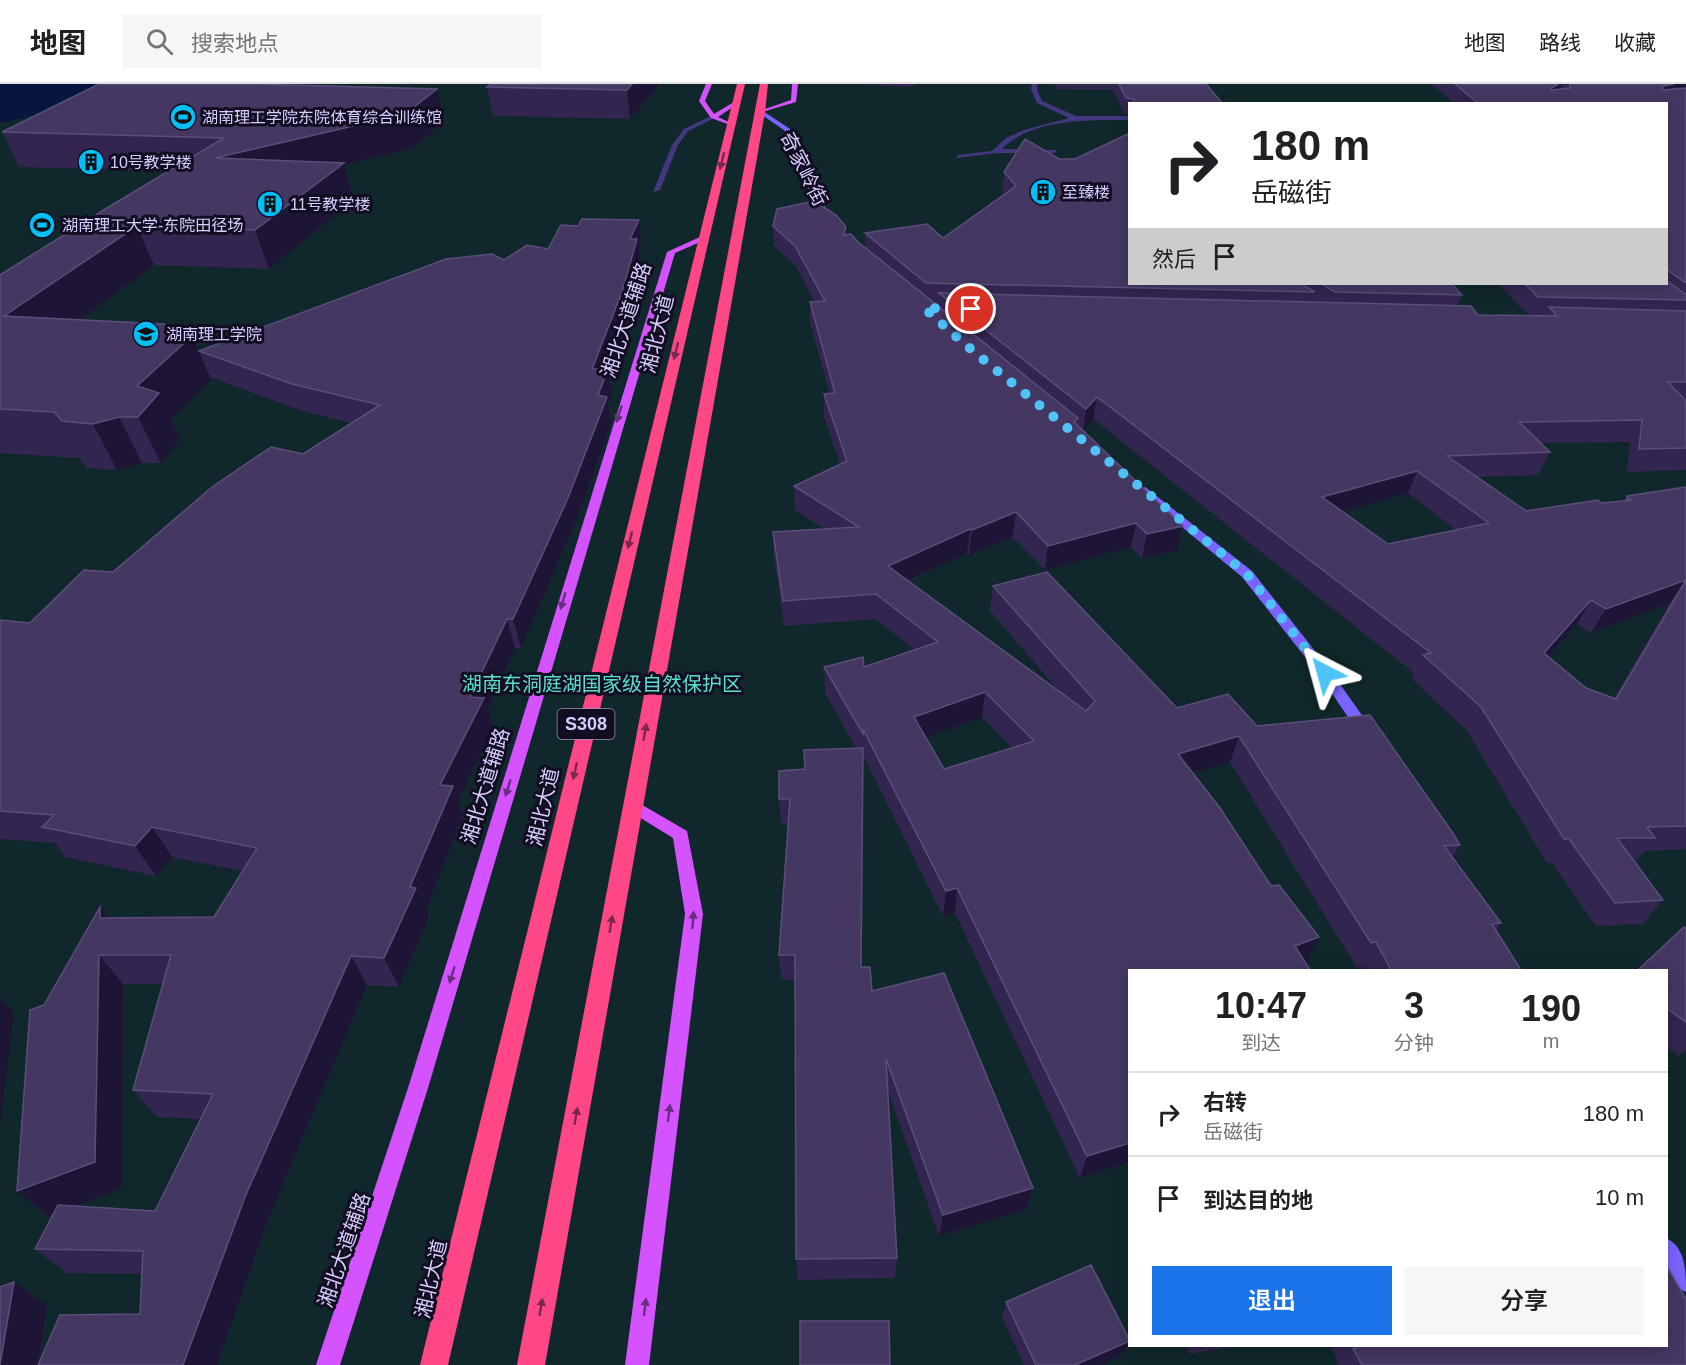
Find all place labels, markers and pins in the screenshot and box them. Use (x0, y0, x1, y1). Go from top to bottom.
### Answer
sports icon: 湖南理工学院东院体育综合训练馆 (168, 102, 198, 132)
place label: 湖南理工学院东院体育综合训练馆 (202, 109, 442, 126)
building icon: 10号教学楼 (76, 147, 106, 177)
place label: 10号教学楼 (110, 154, 192, 171)
building icon: 至臻楼 (1028, 177, 1058, 207)
place label: 至臻楼 (1062, 184, 1110, 201)
building icon: 11号教学楼 (255, 189, 285, 219)
place label: 11号教学楼 (290, 196, 371, 213)
sports icon: 湖南理工大学-东院田径场 (27, 210, 57, 240)
place label: 湖南理工大学-东院田径场 (62, 217, 243, 234)
pin (945, 283, 996, 334)
school or university icon: 湖南理工学院 (131, 319, 161, 349)
place label: 湖南理工学院 (166, 326, 262, 343)

